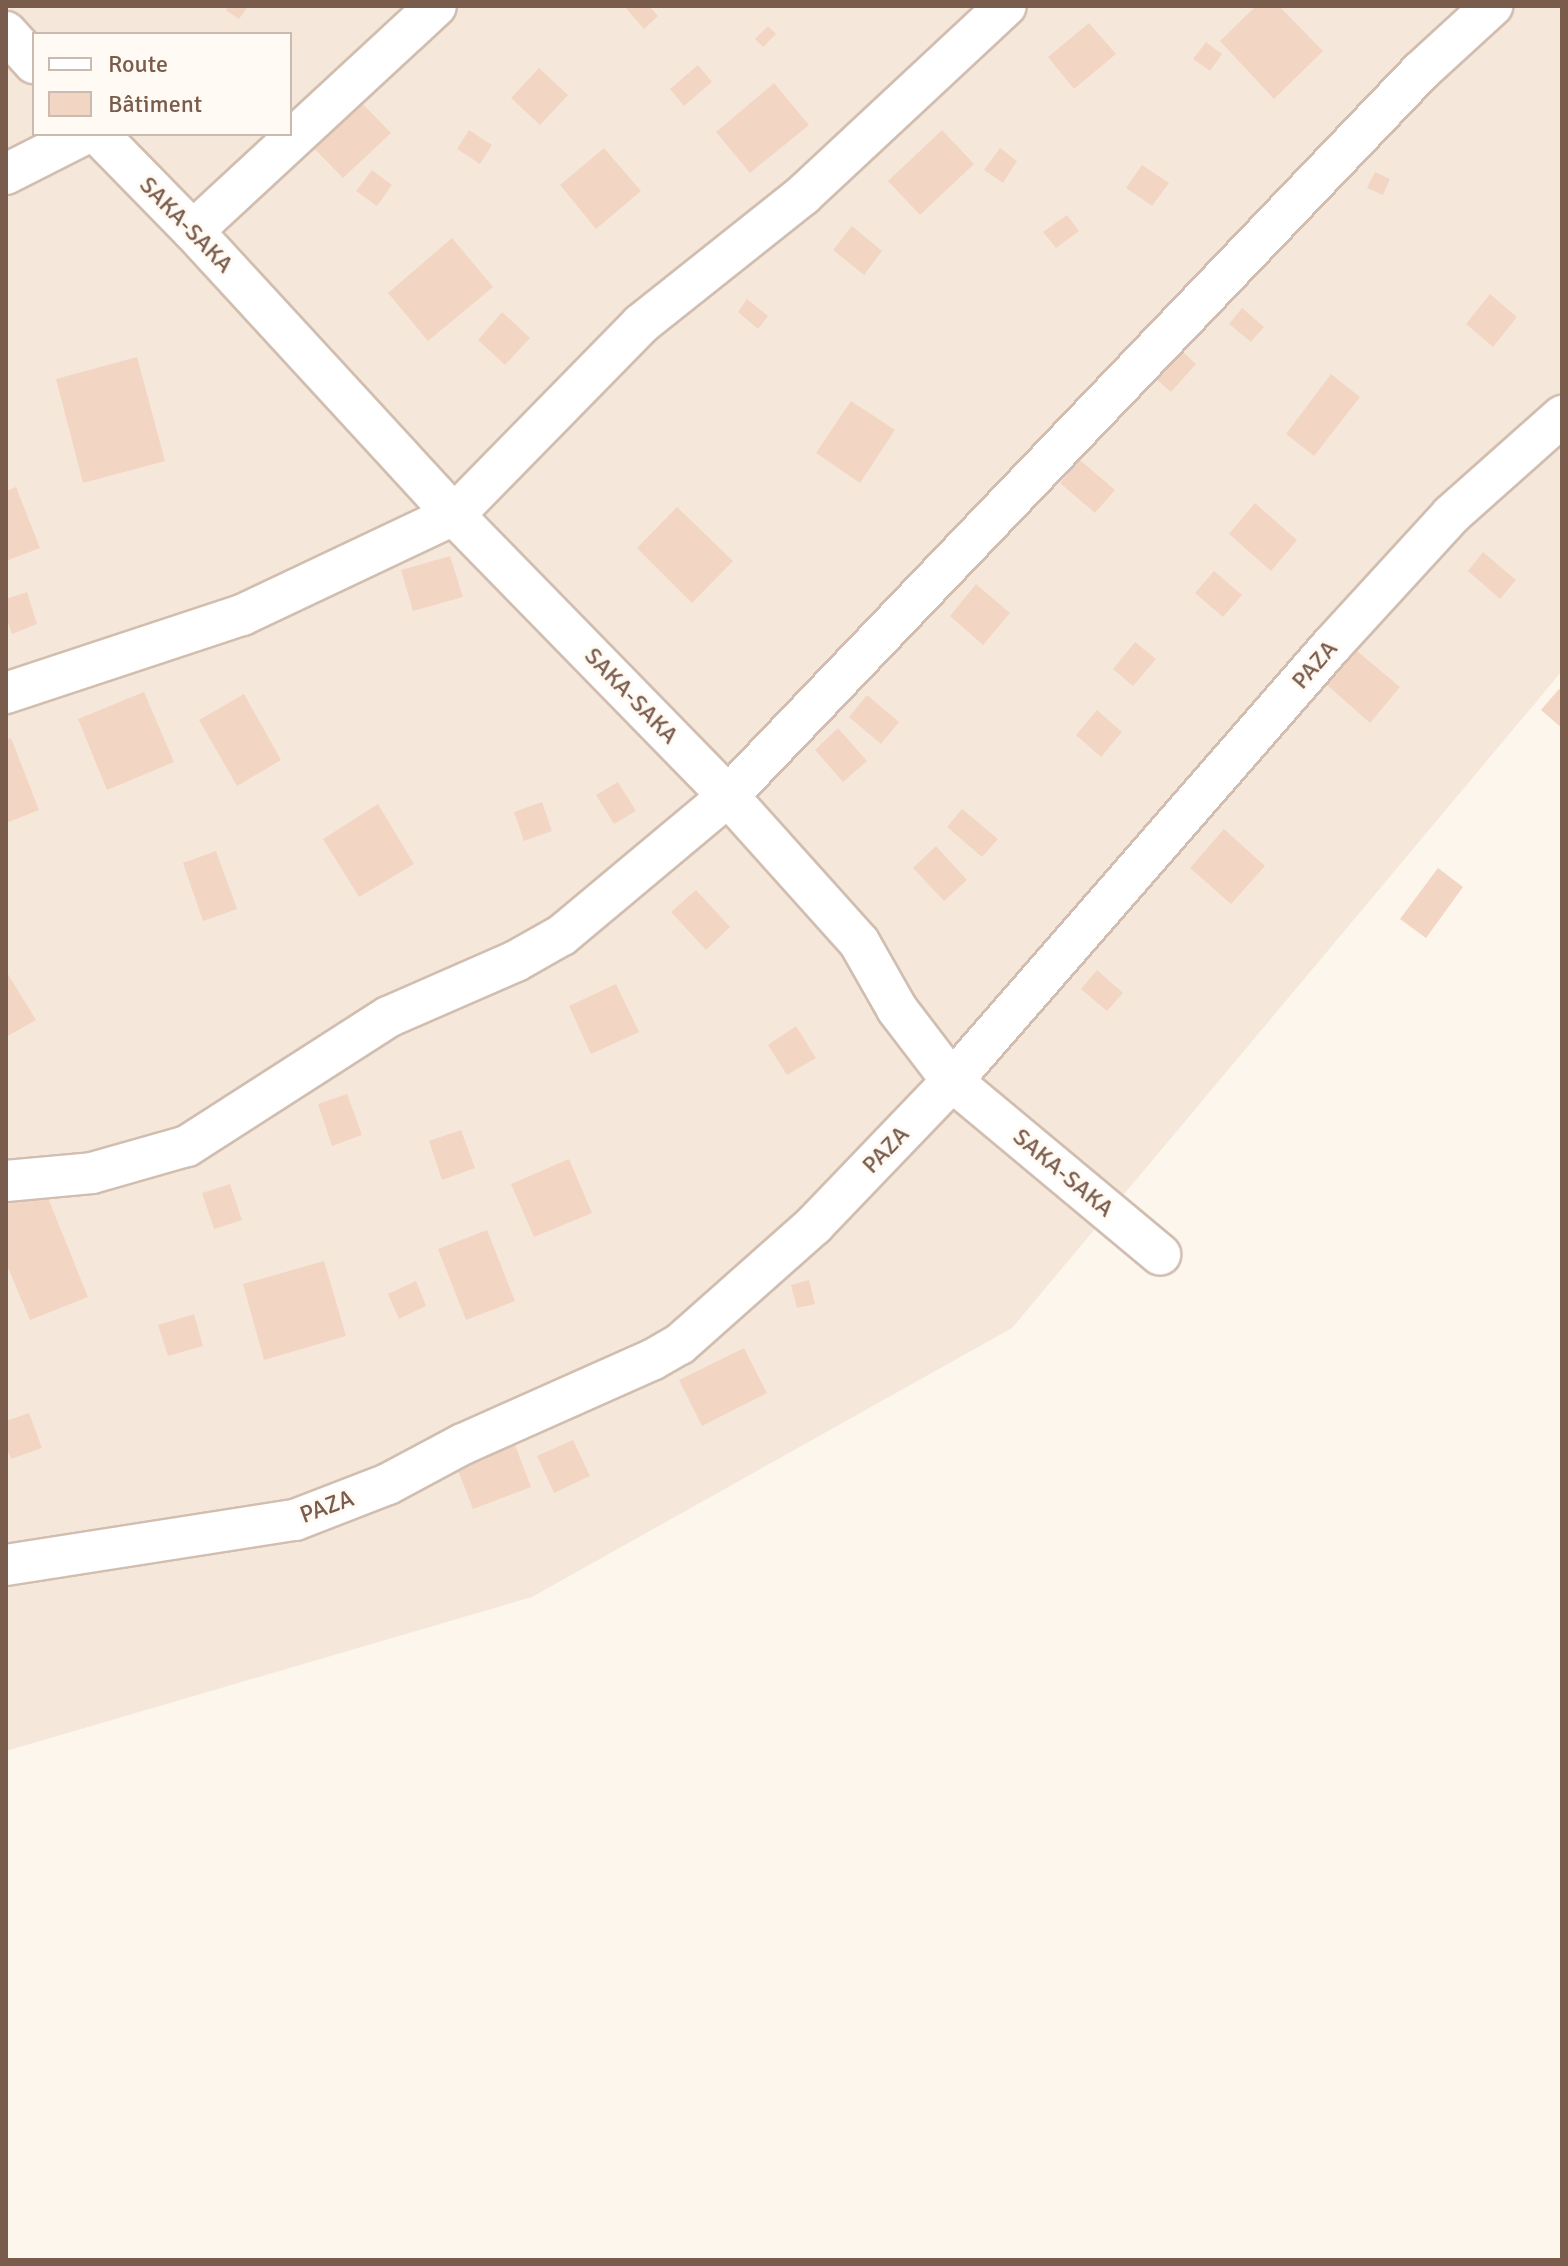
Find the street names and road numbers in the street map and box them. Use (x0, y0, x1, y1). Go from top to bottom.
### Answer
street label: SAKA-SAKA (133, 171, 239, 279)
street label: PAZA (1286, 635, 1344, 695)
street label: SAKA-SAKA (578, 642, 684, 750)
street label: PAZA (857, 1120, 915, 1180)
street label: SAKA-SAKA (1007, 1123, 1119, 1223)
street label: PAZA (296, 1484, 358, 1530)

